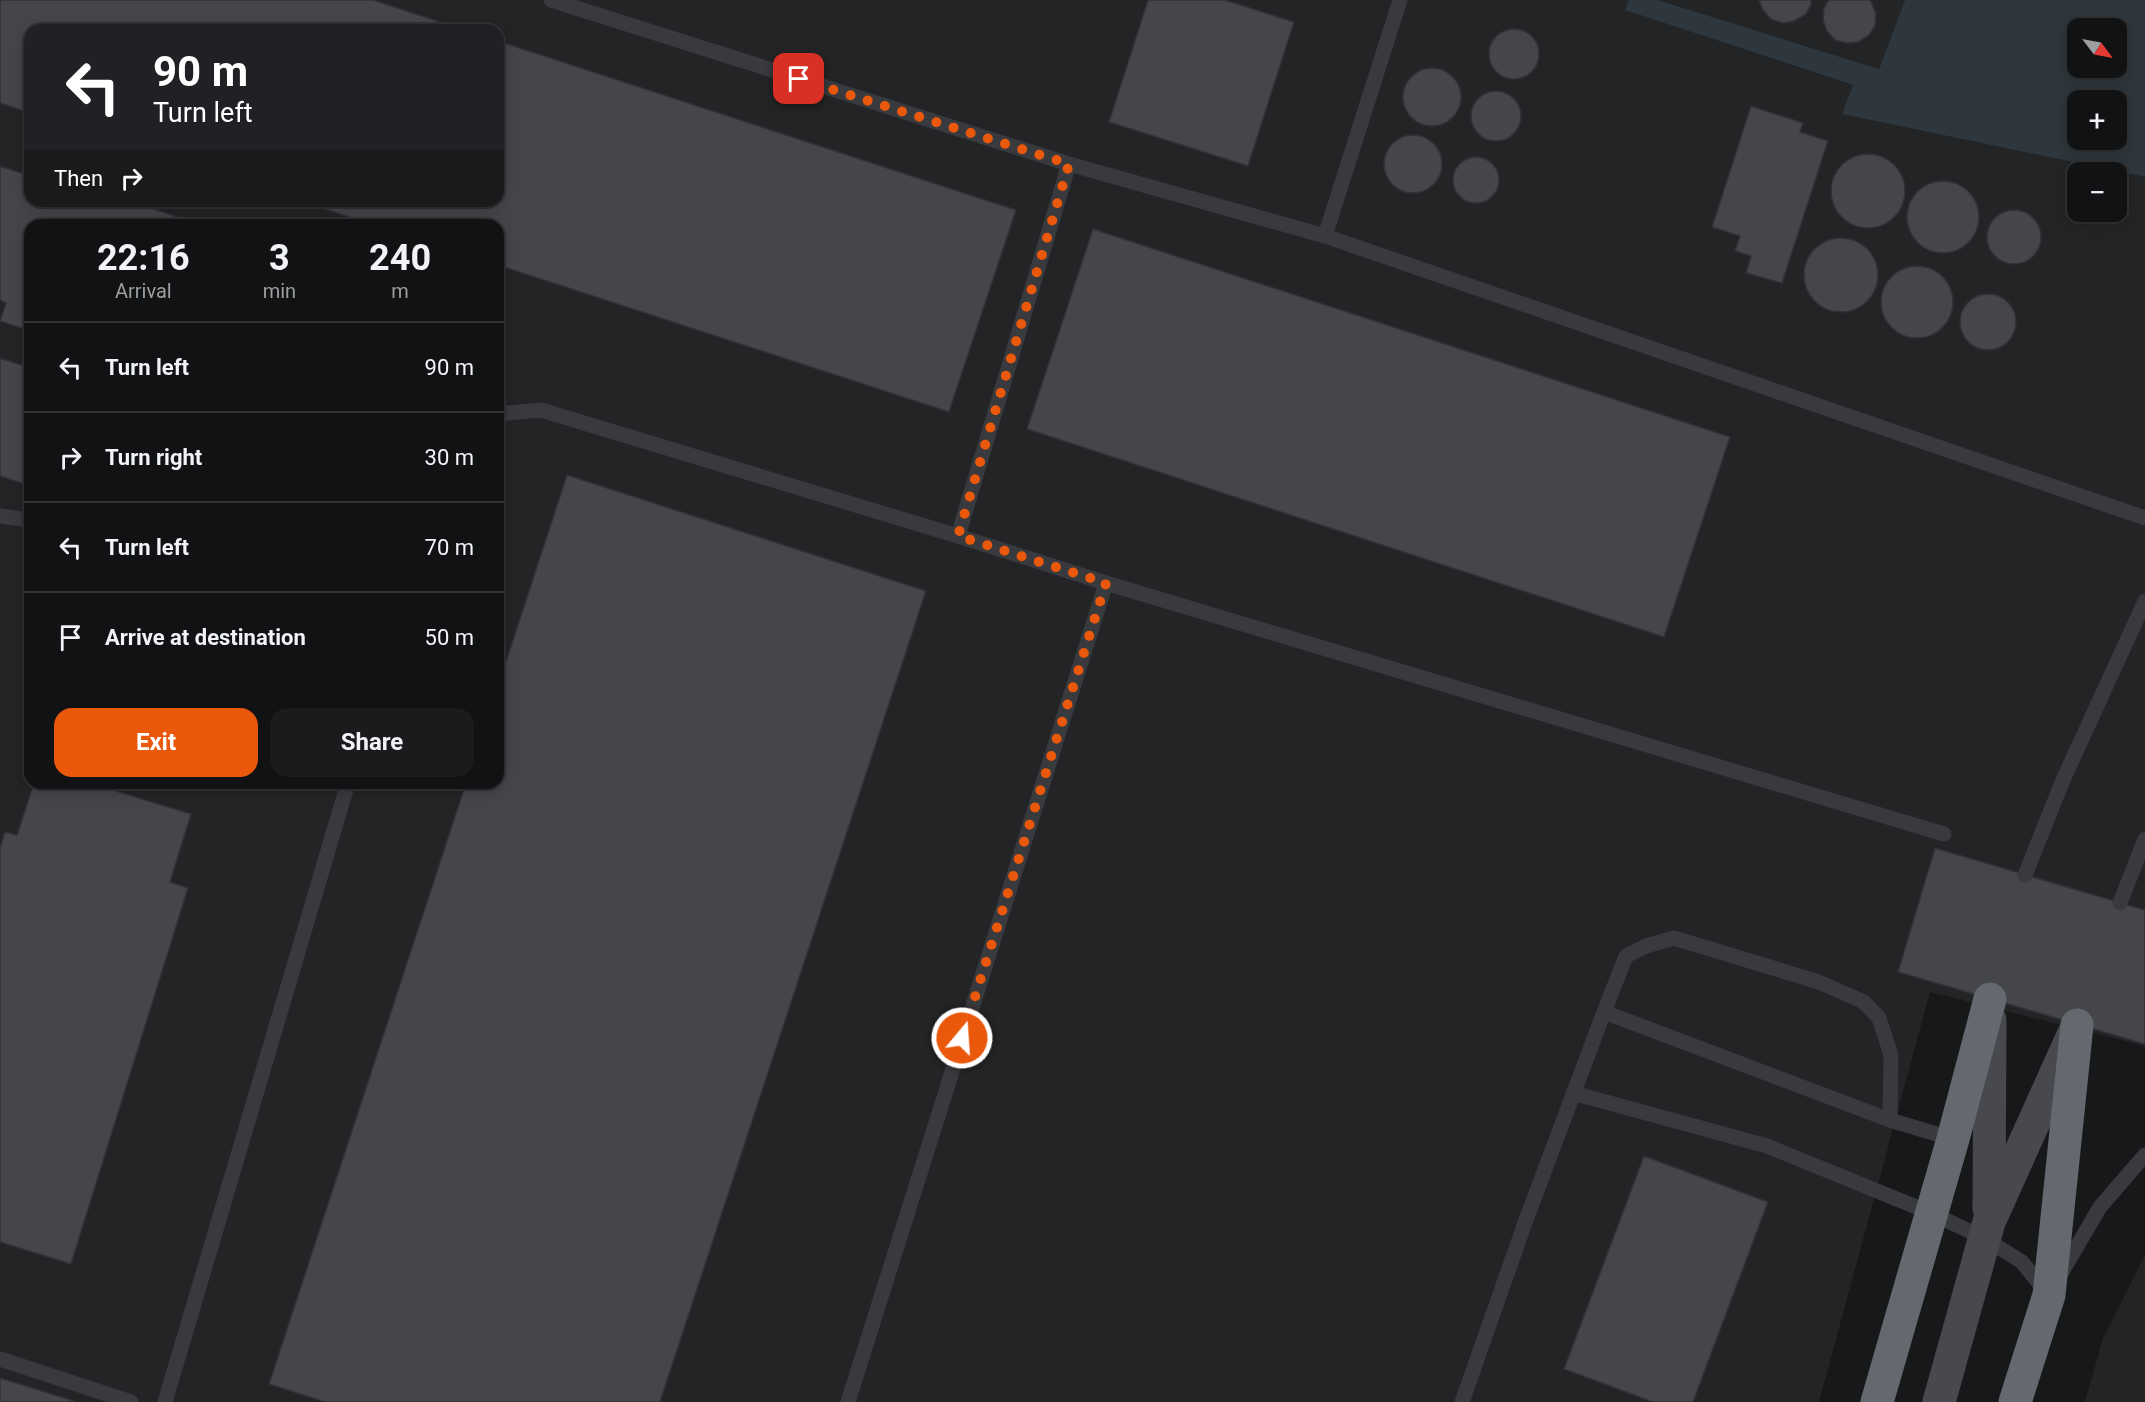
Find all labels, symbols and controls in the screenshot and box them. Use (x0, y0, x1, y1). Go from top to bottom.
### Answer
north arrow (2067, 18, 2127, 78)
map controls (2067, 18, 2127, 222)
text: 90 m (153, 47, 248, 96)
icon: left (54, 48, 132, 126)
pin (773, 53, 824, 104)
icon: arrive (782, 62, 815, 95)
button: + (2067, 90, 2127, 150)
text: Turn left (153, 97, 253, 129)
icon: right (115, 162, 148, 195)
button: − (2067, 162, 2127, 222)
text: Then (54, 166, 103, 191)
text: 22:16 (97, 237, 190, 279)
text: 3 (269, 237, 290, 279)
text: 240 (369, 237, 431, 279)
text: Arrival (115, 279, 172, 303)
text: min (263, 279, 296, 303)
text: m (391, 279, 409, 303)
icon: left (54, 351, 87, 384)
text: Turn left (105, 355, 189, 380)
text: 90 m (425, 355, 474, 380)
icon: right (54, 441, 87, 474)
text: Turn right (105, 445, 202, 470)
text: 30 m (425, 445, 474, 470)
icon: left (54, 531, 87, 564)
text: Turn left (105, 535, 189, 560)
text: 70 m (425, 535, 474, 560)
icon: arrive (54, 621, 87, 654)
text: Arrive at destination (105, 625, 306, 650)
text: 50 m (425, 625, 474, 650)
button: Exit (54, 708, 258, 777)
button: Share (270, 708, 474, 777)
position arrow (930, 1006, 994, 1070)

